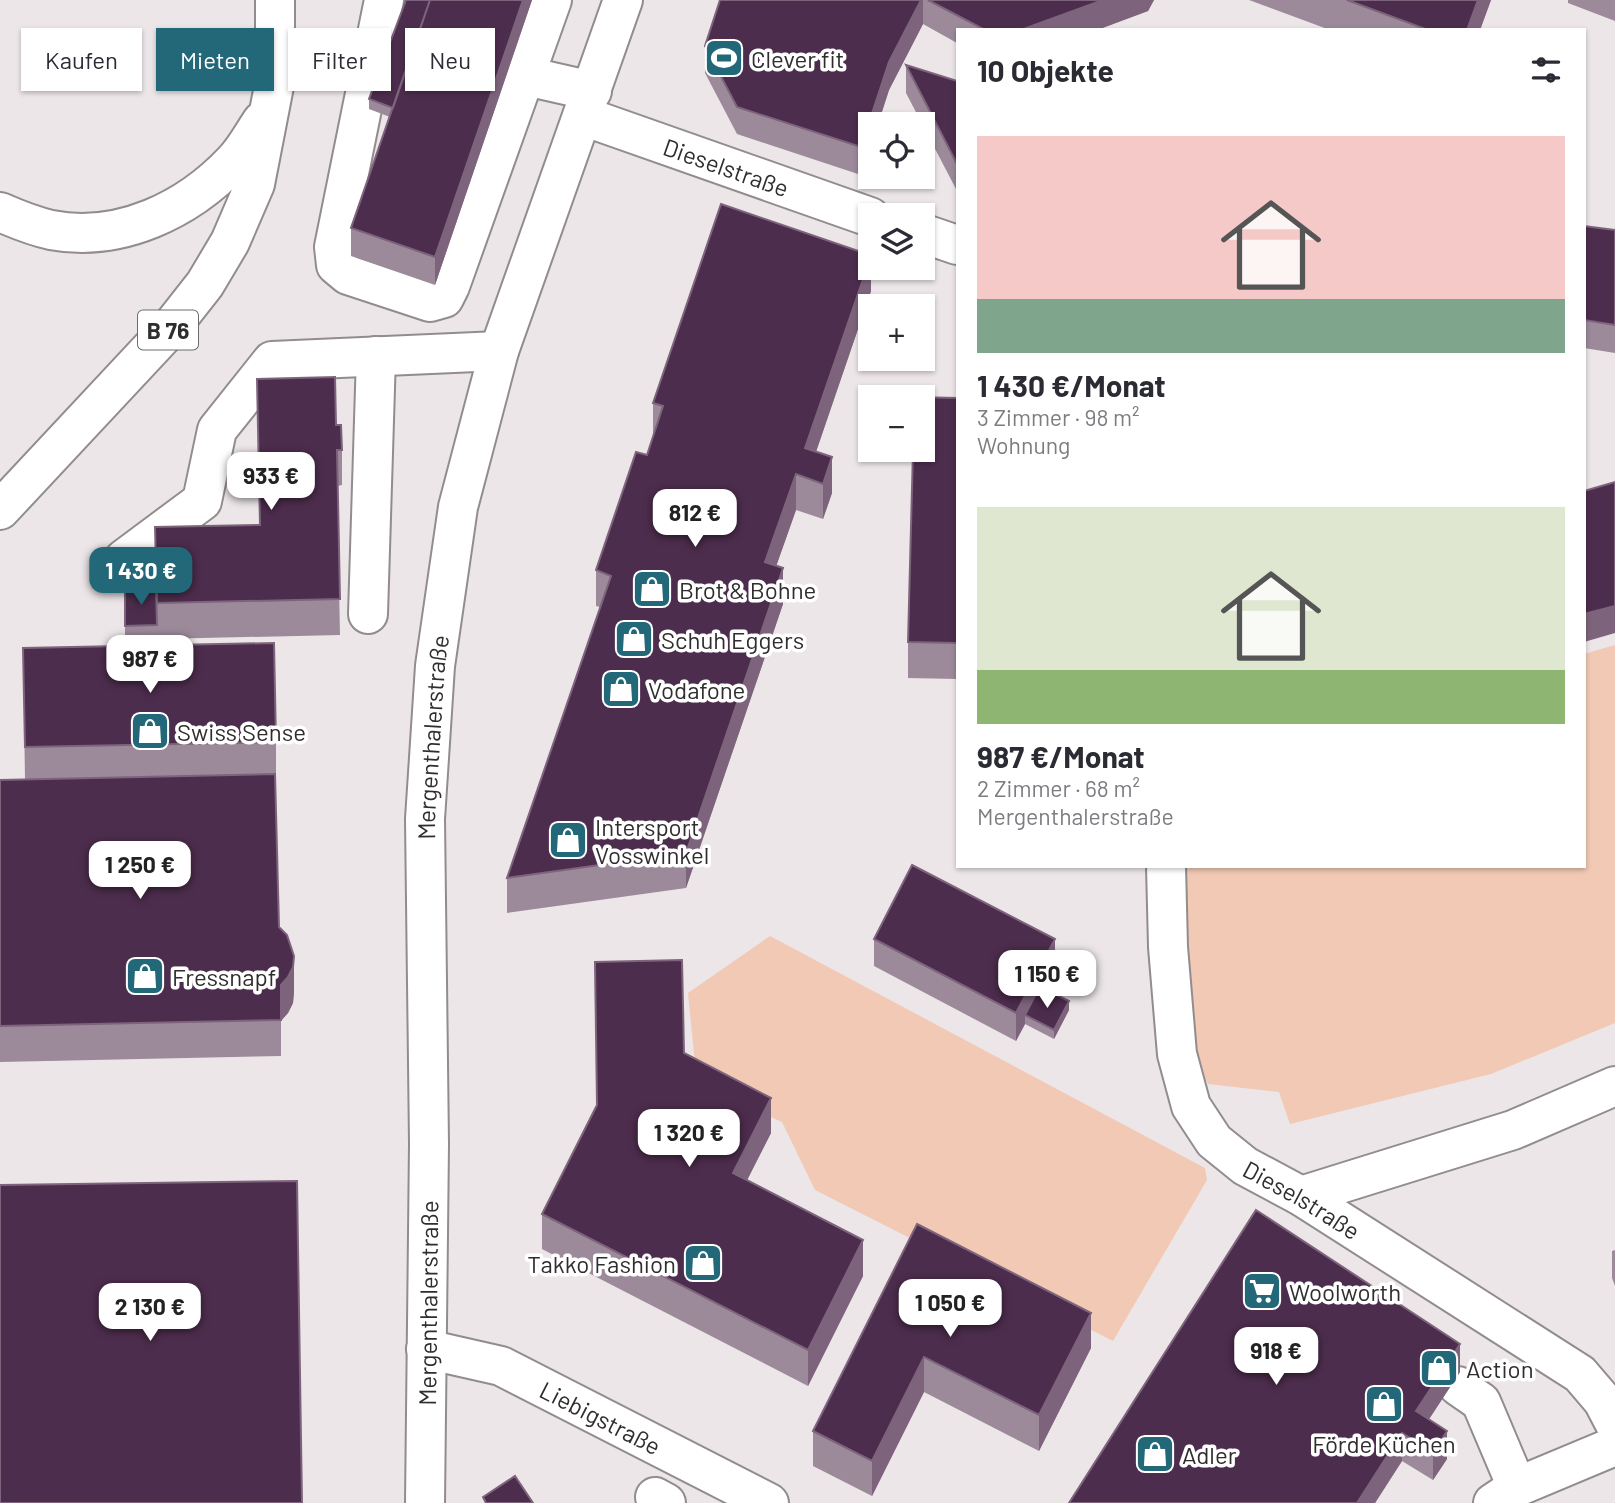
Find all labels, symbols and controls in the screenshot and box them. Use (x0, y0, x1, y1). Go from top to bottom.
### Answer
chip: Kaufen (21, 28, 142, 91)
chip: Mieten (156, 28, 274, 91)
chip: Filter (288, 28, 391, 91)
chip: Neu (405, 28, 495, 91)
sports icon: Clever fit (703, 37, 745, 79)
place label: Clever fit (751, 44, 844, 73)
icon: filters (1527, 51, 1565, 89)
text: 10 Objekte (977, 52, 1114, 88)
map controls (858, 112, 935, 462)
button: locate (858, 112, 935, 189)
street label: Dieselstraße (660, 131, 793, 202)
icon: home (1208, 182, 1334, 308)
button: layers (858, 203, 935, 280)
button: + (858, 294, 935, 371)
road number: B 76 (138, 310, 198, 350)
text: 1 430 €/Monat (977, 367, 1166, 403)
button: − (858, 385, 935, 462)
text: 3 Zimmer · 98 m² (977, 403, 1140, 431)
text: Wohnung (977, 431, 1070, 459)
pin: 933 € (222, 452, 320, 512)
text: 933 € (243, 461, 299, 489)
pin: 812 € (646, 490, 744, 549)
text: 812 € (669, 498, 721, 526)
pin: 1 430 € (76, 548, 206, 607)
icon: home (1208, 553, 1334, 679)
text: 1 430 € (105, 556, 177, 584)
shop icon: Brot & Bohne (631, 568, 673, 610)
place label: Brot & Bohne (679, 575, 816, 604)
shop icon: Schuh Eggers (613, 618, 655, 660)
place label: Schuh Eggers (661, 625, 804, 654)
street label: Mergenthalerstraße (410, 633, 454, 840)
pin: 987 € (101, 636, 199, 695)
text: 987 € (122, 644, 178, 672)
shop icon: Vodafone (600, 668, 642, 710)
place label: Vodafone (648, 675, 745, 704)
shop icon: Swiss Sense (129, 710, 171, 752)
place label: Swiss Sense (177, 717, 306, 746)
text: 987 €/Monat (977, 738, 1145, 774)
text: 2 Zimmer · 68 m² (977, 774, 1140, 802)
text: Mergenthalerstraße (977, 802, 1174, 830)
place label: Intersport Vosswinkel (595, 812, 709, 869)
shop icon: Intersport Vosswinkel (547, 819, 589, 861)
pin: 1 250 € (75, 842, 205, 901)
text: 1 250 € (105, 850, 175, 878)
pin: 1 150 € (982, 950, 1112, 1010)
shop icon: Fressnapf (124, 955, 166, 997)
text: 1 150 € (1014, 959, 1080, 987)
place label: Fressnapf (172, 962, 276, 991)
pin: 1 320 € (624, 1110, 754, 1169)
text: 1 320 € (654, 1118, 724, 1146)
street label: Dieselstraße (1239, 1154, 1366, 1245)
street label: Mergenthalerstraße (412, 1200, 443, 1406)
shop icon: Takko Fashion (682, 1242, 724, 1284)
place label: Takko Fashion (527, 1249, 676, 1278)
supermarket icon: Woolworth (1241, 1270, 1283, 1312)
place label: Woolworth (1289, 1277, 1401, 1306)
pin: 1 050 € (885, 1280, 1015, 1339)
pin: 2 130 € (85, 1284, 215, 1343)
text: 1 050 € (915, 1288, 985, 1316)
text: 2 130 € (115, 1292, 185, 1320)
pin: 918 € (1227, 1328, 1325, 1387)
text: 918 € (1250, 1336, 1302, 1364)
shop icon: Action (1418, 1347, 1460, 1389)
place label: Action (1466, 1354, 1534, 1383)
street label: Liebigstraße (535, 1374, 666, 1460)
shop icon: Förde Küchen (1363, 1383, 1405, 1425)
place label: Förde Küchen (1312, 1429, 1456, 1458)
shop icon: Adler (1134, 1433, 1176, 1475)
place label: Adler (1182, 1440, 1237, 1469)

